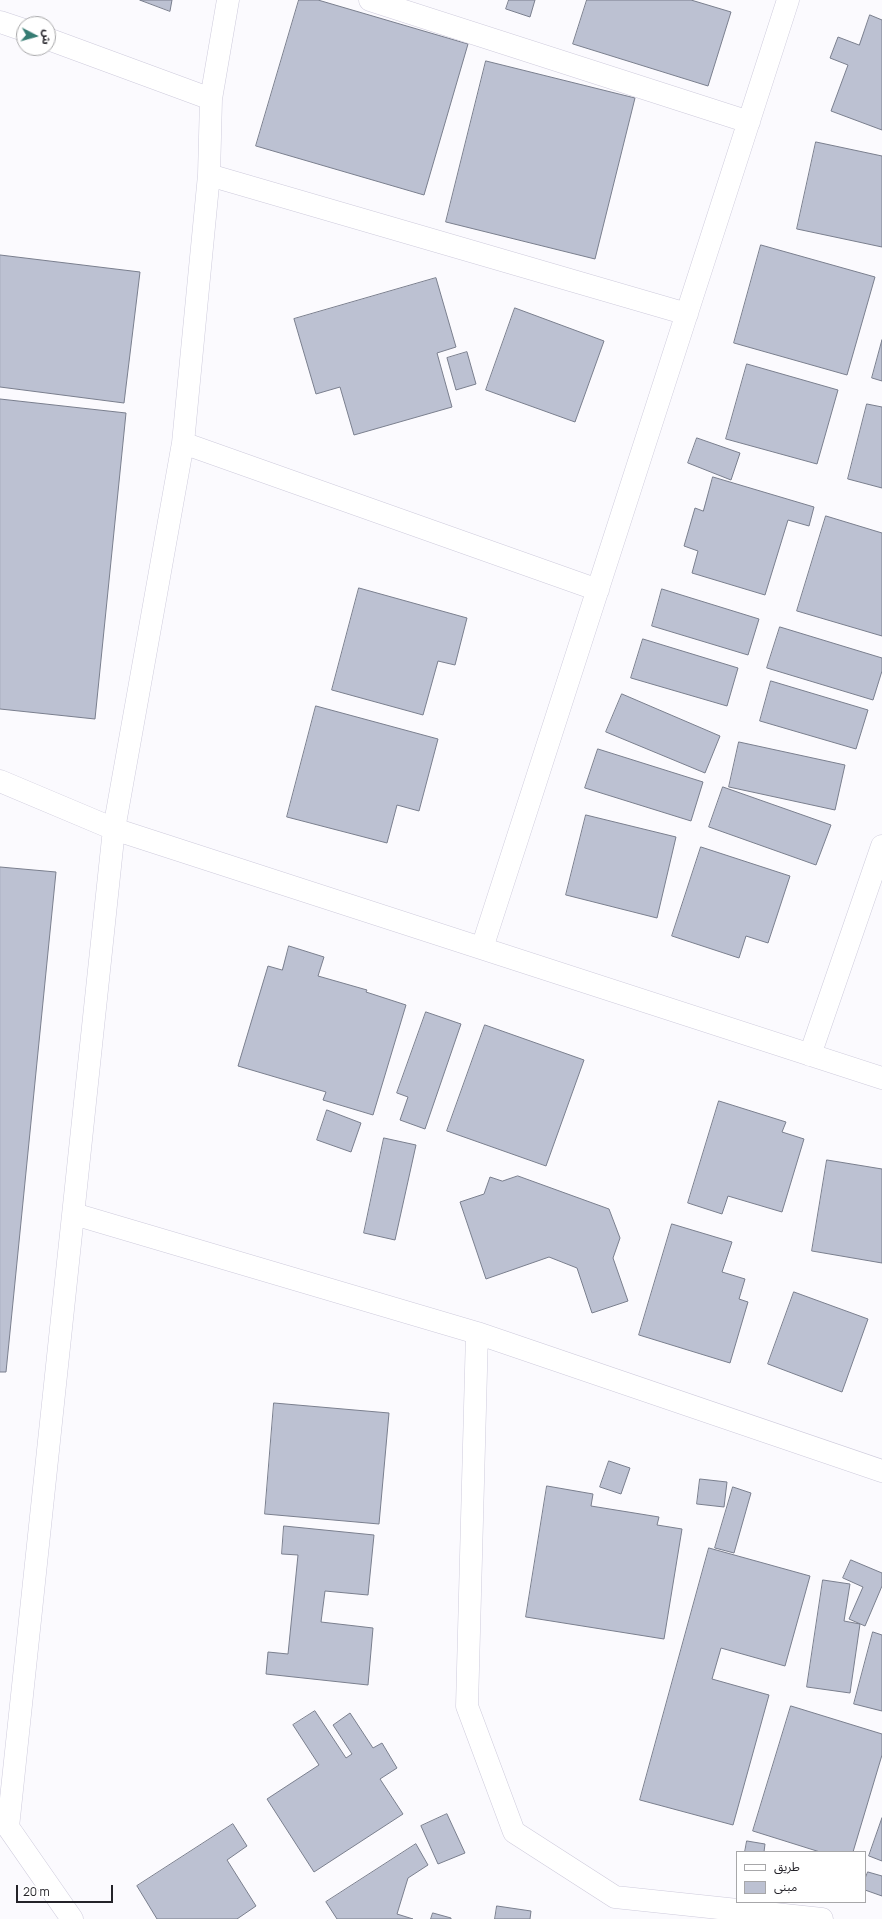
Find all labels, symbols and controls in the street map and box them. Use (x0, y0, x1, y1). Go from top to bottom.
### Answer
north arrow (16, 16, 56, 56)
text: ش (39, 29, 56, 45)
legend (736, 1851, 866, 1903)
text: طريق (774, 1858, 800, 1875)
scale bar (18, 1877, 115, 1903)
text: مبنى (774, 1878, 797, 1895)
text: 20 m (23, 1883, 50, 1900)

